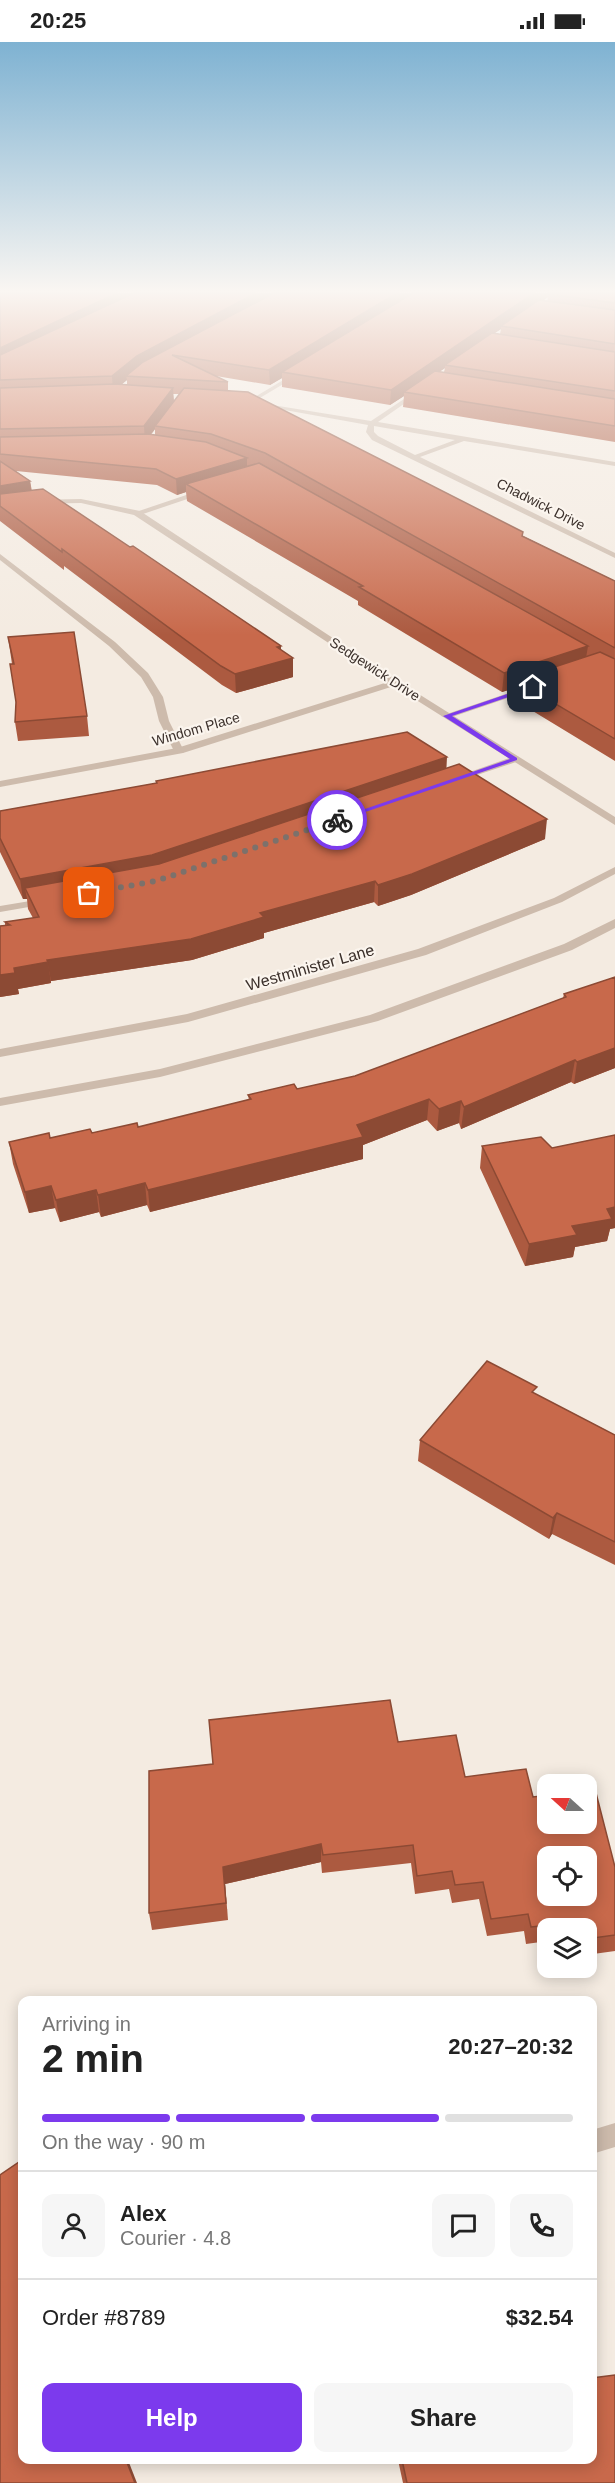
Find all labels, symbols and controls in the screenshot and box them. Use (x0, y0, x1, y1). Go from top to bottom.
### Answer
text: 20:25 (30, 8, 86, 33)
street label: Chadwick Drive (494, 475, 588, 533)
street label: Sedgewick Drive (327, 634, 423, 704)
pin (507, 661, 558, 712)
icon: home (516, 670, 549, 703)
street label: Windom Place (150, 709, 242, 749)
courier (307, 790, 367, 850)
icon: bike (321, 804, 354, 837)
pin (63, 867, 114, 918)
icon: bag (72, 876, 105, 909)
street label: Westminister Lane (244, 941, 376, 994)
north arrow (537, 1774, 597, 1834)
map controls (537, 1774, 597, 1978)
button: locate (537, 1846, 597, 1906)
button: layers (537, 1918, 597, 1978)
text: Arriving in (42, 2013, 131, 2035)
text: 20:27–20:32 (448, 2034, 573, 2059)
text: 2 min (42, 2037, 144, 2080)
text: On the way · 90 m (42, 2131, 205, 2153)
button: person (42, 2194, 105, 2257)
button: chat (432, 2194, 495, 2257)
button: phone (510, 2194, 573, 2257)
text: Alex (120, 2201, 166, 2226)
text: Courier · 4.8 (120, 2227, 231, 2249)
text: Order #8789 (42, 2305, 166, 2330)
text: $32.54 (506, 2305, 573, 2330)
button: Help (42, 2383, 302, 2452)
button: Share (314, 2383, 573, 2452)

